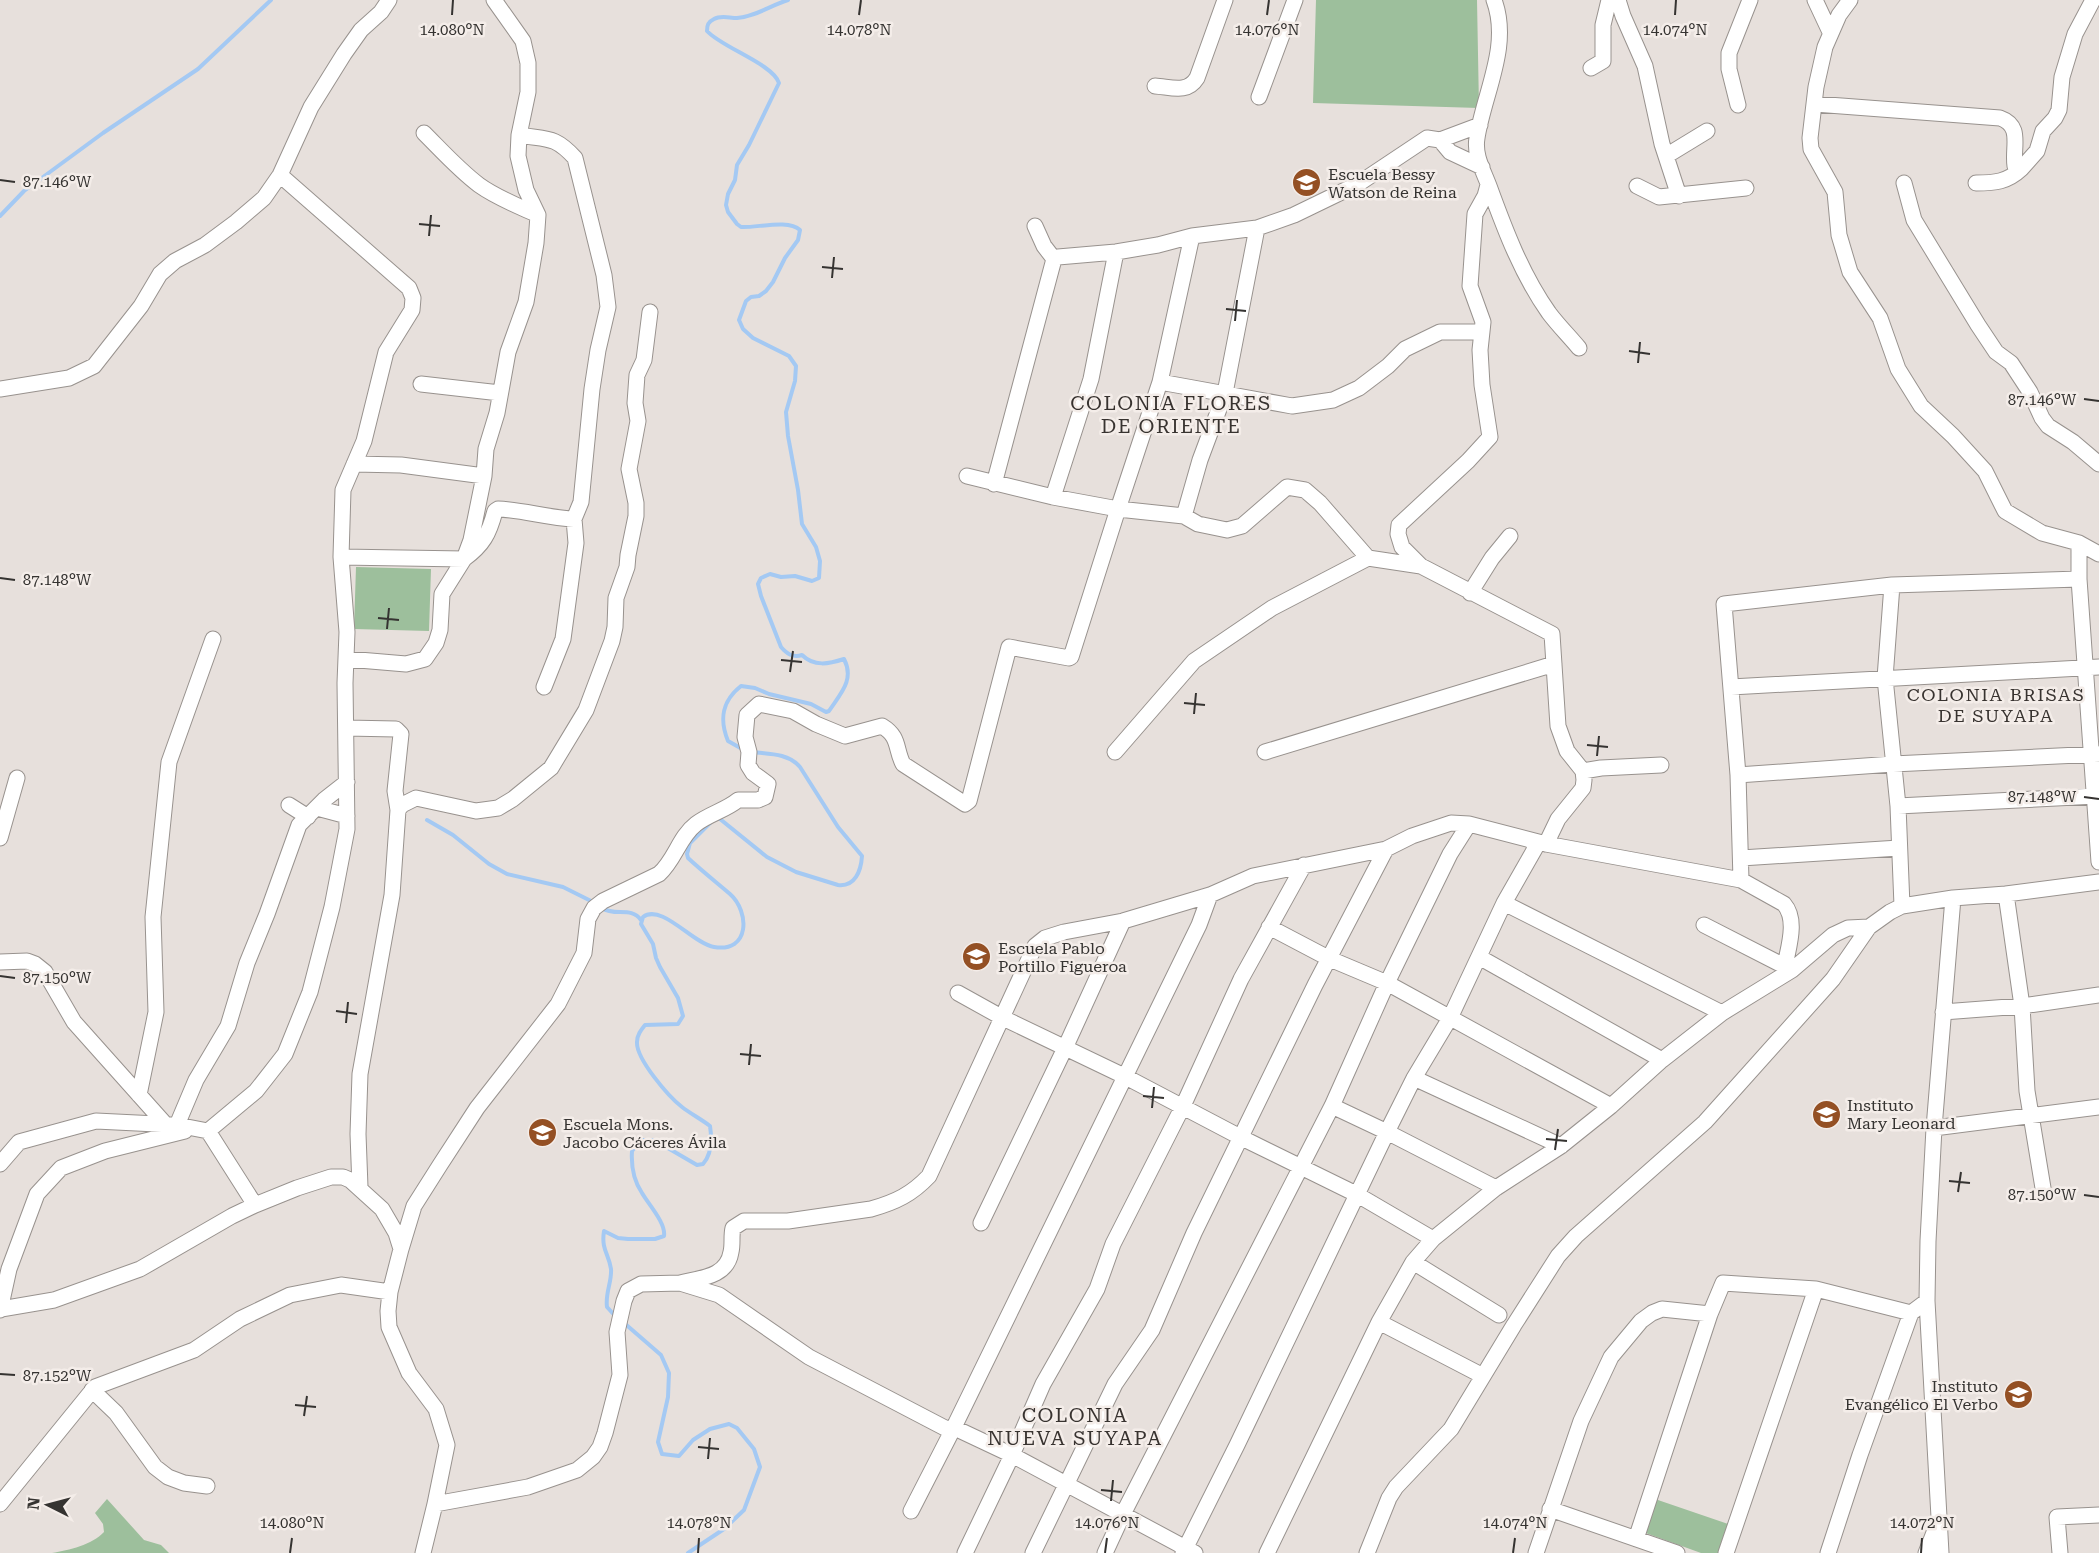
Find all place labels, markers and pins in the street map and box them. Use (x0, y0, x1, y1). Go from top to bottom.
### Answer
place label: Escuela Bessy Watson de Reina (1328, 165, 1457, 202)
school or university icon: Escuela Bessy Watson de Reina (1291, 167, 1323, 199)
place label: Escuela Pablo Portillo Figueroa (998, 939, 1127, 976)
school or university icon: Escuela Pablo Portillo Figueroa (961, 941, 993, 973)
place label: Instituto Mary Leonard (1847, 1096, 1956, 1133)
school or university icon: Instituto Mary Leonard (1810, 1098, 1842, 1130)
place label: Escuela Mons. Jacobo Cáceres Ávila (563, 1115, 727, 1152)
school or university icon: Escuela Mons. Jacobo Cáceres Ávila (526, 1117, 558, 1149)
place label: Instituto Evangélico El Verbo (1845, 1377, 1998, 1414)
school or university icon: Instituto Evangélico El Verbo (2003, 1379, 2035, 1411)

